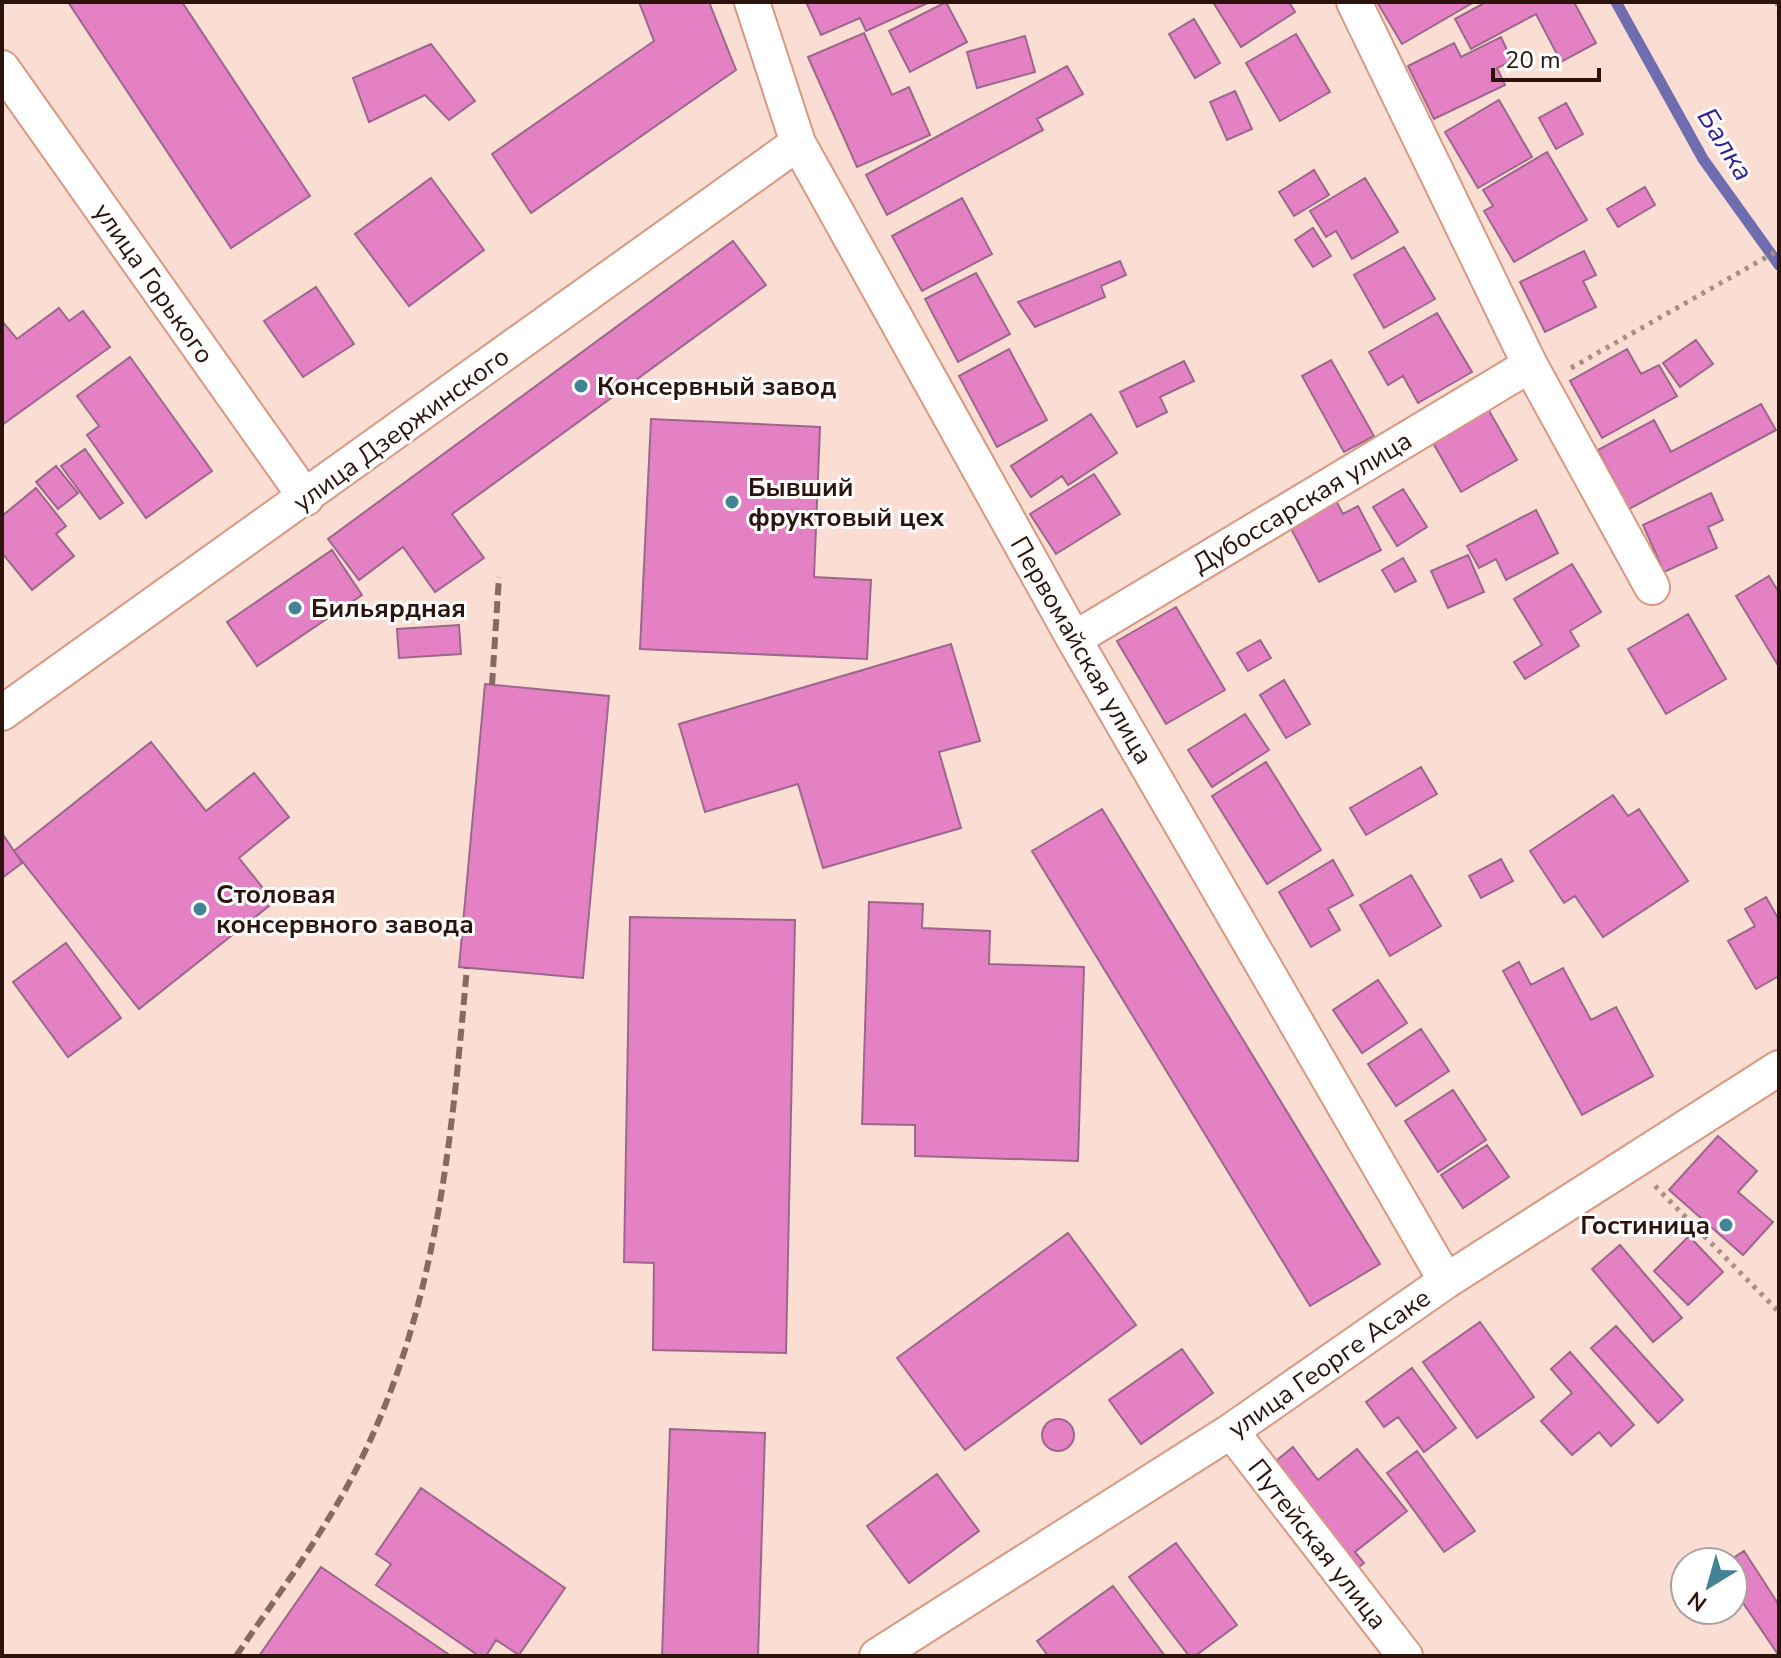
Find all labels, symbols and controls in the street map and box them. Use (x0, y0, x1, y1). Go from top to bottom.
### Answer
scale bar (1493, 32, 1599, 82)
text: 20 m (1505, 44, 1561, 76)
water label: Балка (1688, 101, 1762, 188)
street label: улица Горького (85, 196, 222, 371)
street label: улица Дзержинского (286, 339, 517, 520)
place label: Консервный завод (597, 369, 836, 404)
marker: Консервный завод (572, 377, 590, 395)
street label: Дубоссарская улица (1186, 423, 1418, 582)
place label: Бывший фруктовый цех (748, 470, 945, 535)
marker: Бывший фруктовый цех (723, 493, 741, 511)
street label: Первомайская улица (1002, 530, 1161, 771)
place label: Бильярдная (311, 591, 466, 626)
marker: Бильярдная (286, 599, 304, 617)
place label: Столовая консервного завода (216, 877, 474, 942)
marker: Столовая консервного завода (191, 900, 209, 918)
place label: Гостиница (1580, 1208, 1710, 1243)
marker: Гостиница (1717, 1216, 1735, 1234)
street label: улица Георге Асаке (1221, 1280, 1437, 1446)
street label: Путейская улица (1240, 1452, 1395, 1637)
north arrow (1669, 1546, 1749, 1626)
text: N (1682, 1584, 1713, 1618)

